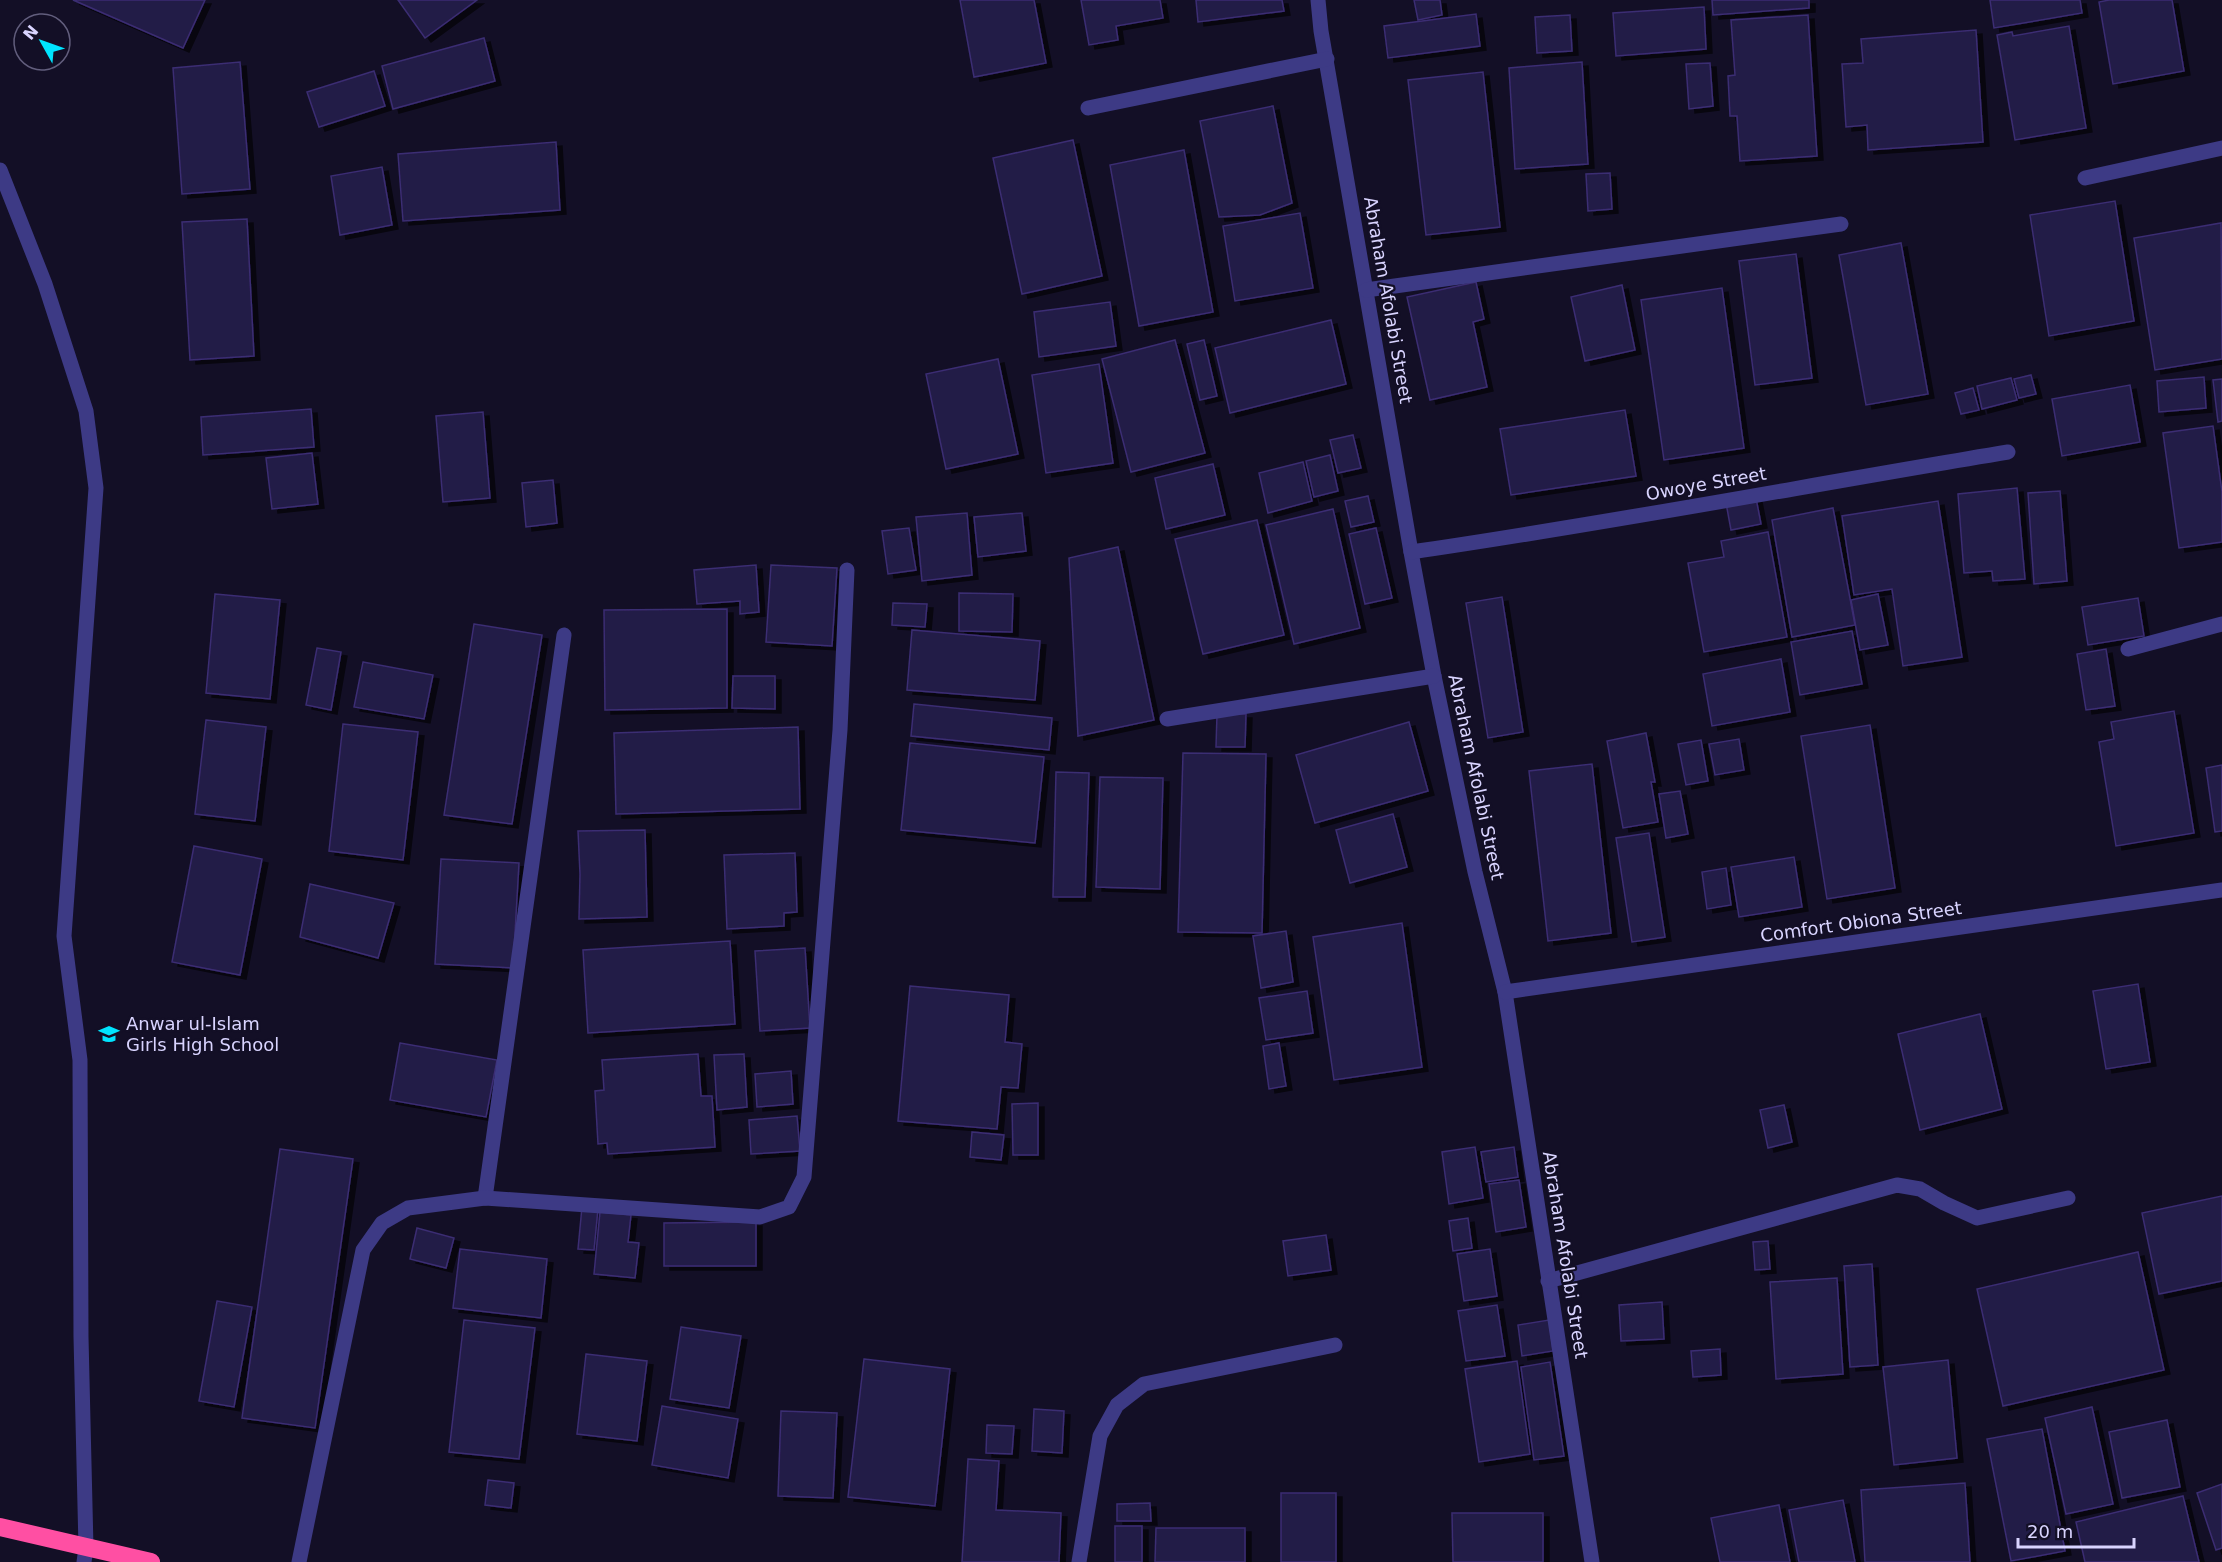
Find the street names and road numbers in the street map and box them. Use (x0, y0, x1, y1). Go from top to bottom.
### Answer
street label: Abraham Afolabi Street (1360, 195, 1417, 405)
street label: Owoye Street (1644, 463, 1768, 504)
street label: Abraham Afolabi Street (1444, 672, 1509, 882)
street label: Comfort Obiona Street (1759, 897, 1963, 946)
street label: Abraham Afolabi Street (1539, 1150, 1592, 1360)

